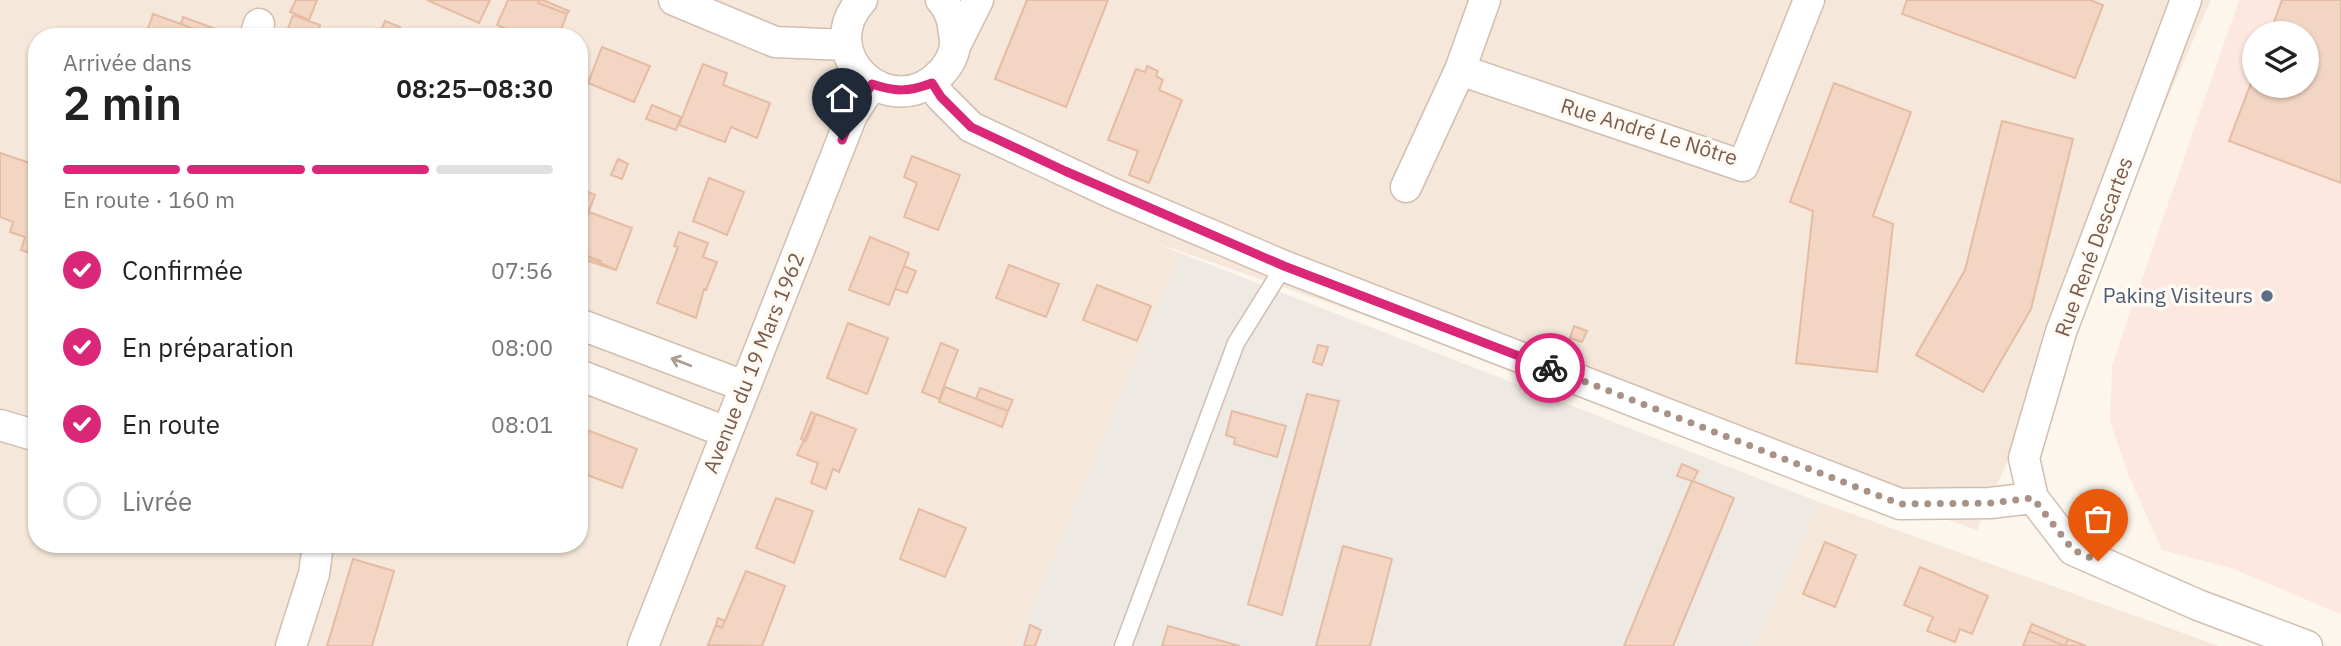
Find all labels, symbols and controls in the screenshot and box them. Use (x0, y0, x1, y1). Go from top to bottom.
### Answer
map controls (2242, 21, 2319, 98)
button: layers (2242, 21, 2319, 98)
text: Arrivée dans (63, 47, 192, 77)
pin (812, 68, 872, 140)
text: 08:25–08:30 (396, 71, 553, 105)
text: 2 min (63, 73, 182, 133)
icon: home (823, 79, 861, 117)
street label: Rue André Le Nôtre (1557, 91, 1741, 171)
street label: Rue René Descartes (2048, 153, 2139, 340)
text: En route · 160 m (63, 184, 235, 214)
street label: Avenue du 19 Mars 1962 (696, 248, 810, 477)
icon: check (63, 251, 101, 289)
text: Confirmée (122, 253, 243, 287)
text: 07:56 (491, 255, 553, 285)
place label: Paking Visiteurs (2103, 281, 2253, 309)
marker: Paking Visiteurs (2259, 288, 2275, 304)
icon: check (63, 328, 101, 366)
text: En préparation (122, 330, 294, 364)
text: 08:00 (491, 332, 553, 362)
courier (1515, 333, 1585, 403)
icon: bike (1531, 349, 1569, 387)
one-way arrow (670, 355, 692, 368)
icon: check (63, 405, 101, 443)
text: En route (122, 407, 220, 441)
text: 08:01 (491, 409, 553, 439)
text: Livrée (122, 484, 192, 518)
pin (2068, 489, 2128, 561)
icon: bag (2079, 500, 2117, 538)

